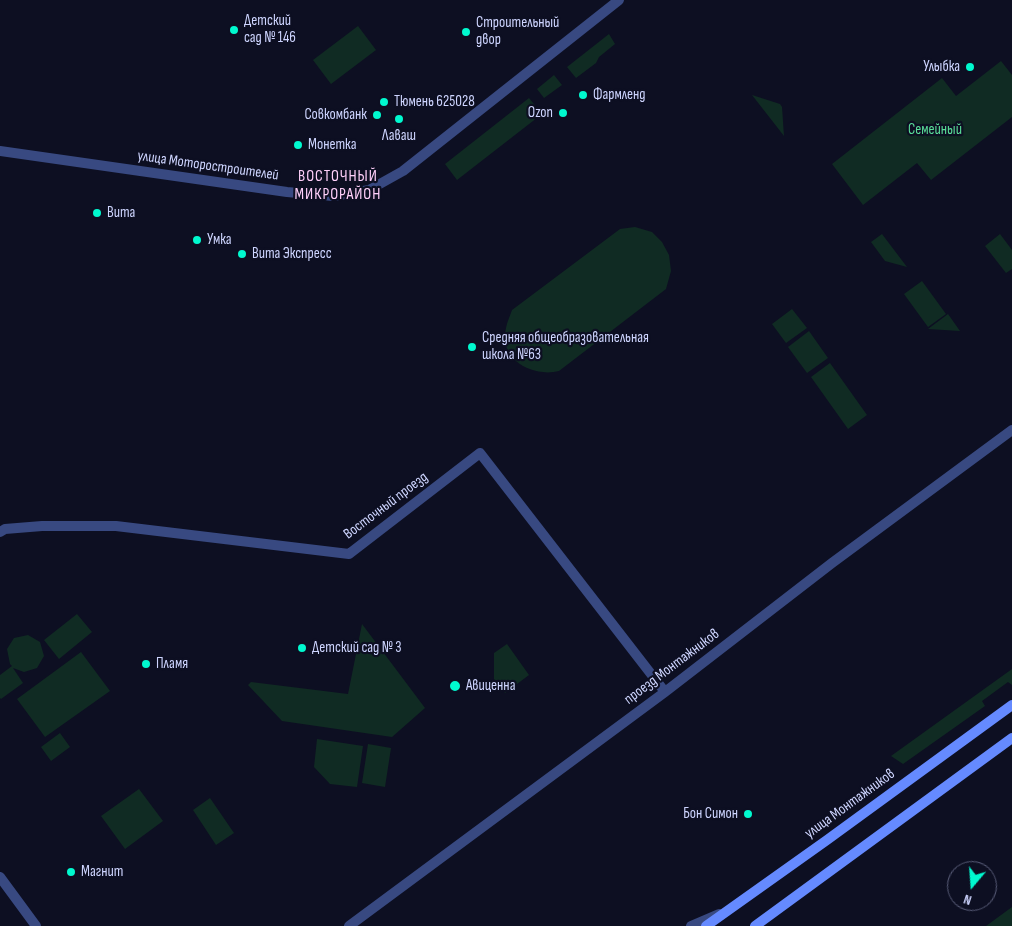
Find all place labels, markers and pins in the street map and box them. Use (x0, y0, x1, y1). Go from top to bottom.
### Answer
place label: Детский сад № 146 (244, 12, 296, 47)
place label: Строительный двор (476, 14, 559, 49)
marker: Детский сад № 146 (228, 24, 240, 36)
marker: Строительный двор (460, 26, 472, 38)
place label: Улыбка (923, 58, 960, 76)
marker: Улыбка (964, 61, 976, 73)
place label: Фармленд (593, 86, 645, 104)
marker: Фармленд (577, 89, 589, 101)
place label: Тюмень 625028 (394, 93, 475, 111)
marker: Тюмень 625028 (378, 96, 390, 108)
place label: Ozon (528, 104, 553, 122)
place label: Совкомбанк (304, 106, 367, 124)
marker: Ozon (557, 107, 569, 119)
marker: Совкомбанк (371, 109, 383, 121)
marker: Лаваш (393, 113, 405, 125)
place label: Лаваш (382, 127, 416, 145)
place label: Монетка (308, 136, 356, 154)
marker: Монетка (292, 139, 304, 151)
place label: Вита (107, 204, 135, 222)
marker: Вита (91, 207, 103, 219)
place label: Умка (207, 231, 232, 249)
marker: Умка (191, 234, 203, 246)
place label: Вита Экспресс (252, 245, 332, 263)
marker: Вита Экспресс (236, 248, 248, 260)
place label: Средняя общеобразовательная школа №63 (482, 329, 649, 364)
marker: Средняя общеобразовательная школа №63 (466, 341, 478, 353)
place label: Детский сад № 3 (312, 639, 402, 657)
marker: Детский сад № 3 (296, 642, 308, 654)
place label: Пламя (156, 655, 188, 673)
marker: Пламя (140, 658, 152, 670)
place label: Авиценна (466, 677, 515, 695)
marker: Авиценна (448, 679, 462, 693)
place label: Бон Симон (683, 805, 738, 823)
marker: Бон Симон (742, 808, 754, 820)
place label: Магнит (81, 863, 123, 881)
marker: Магнит (65, 866, 77, 878)

